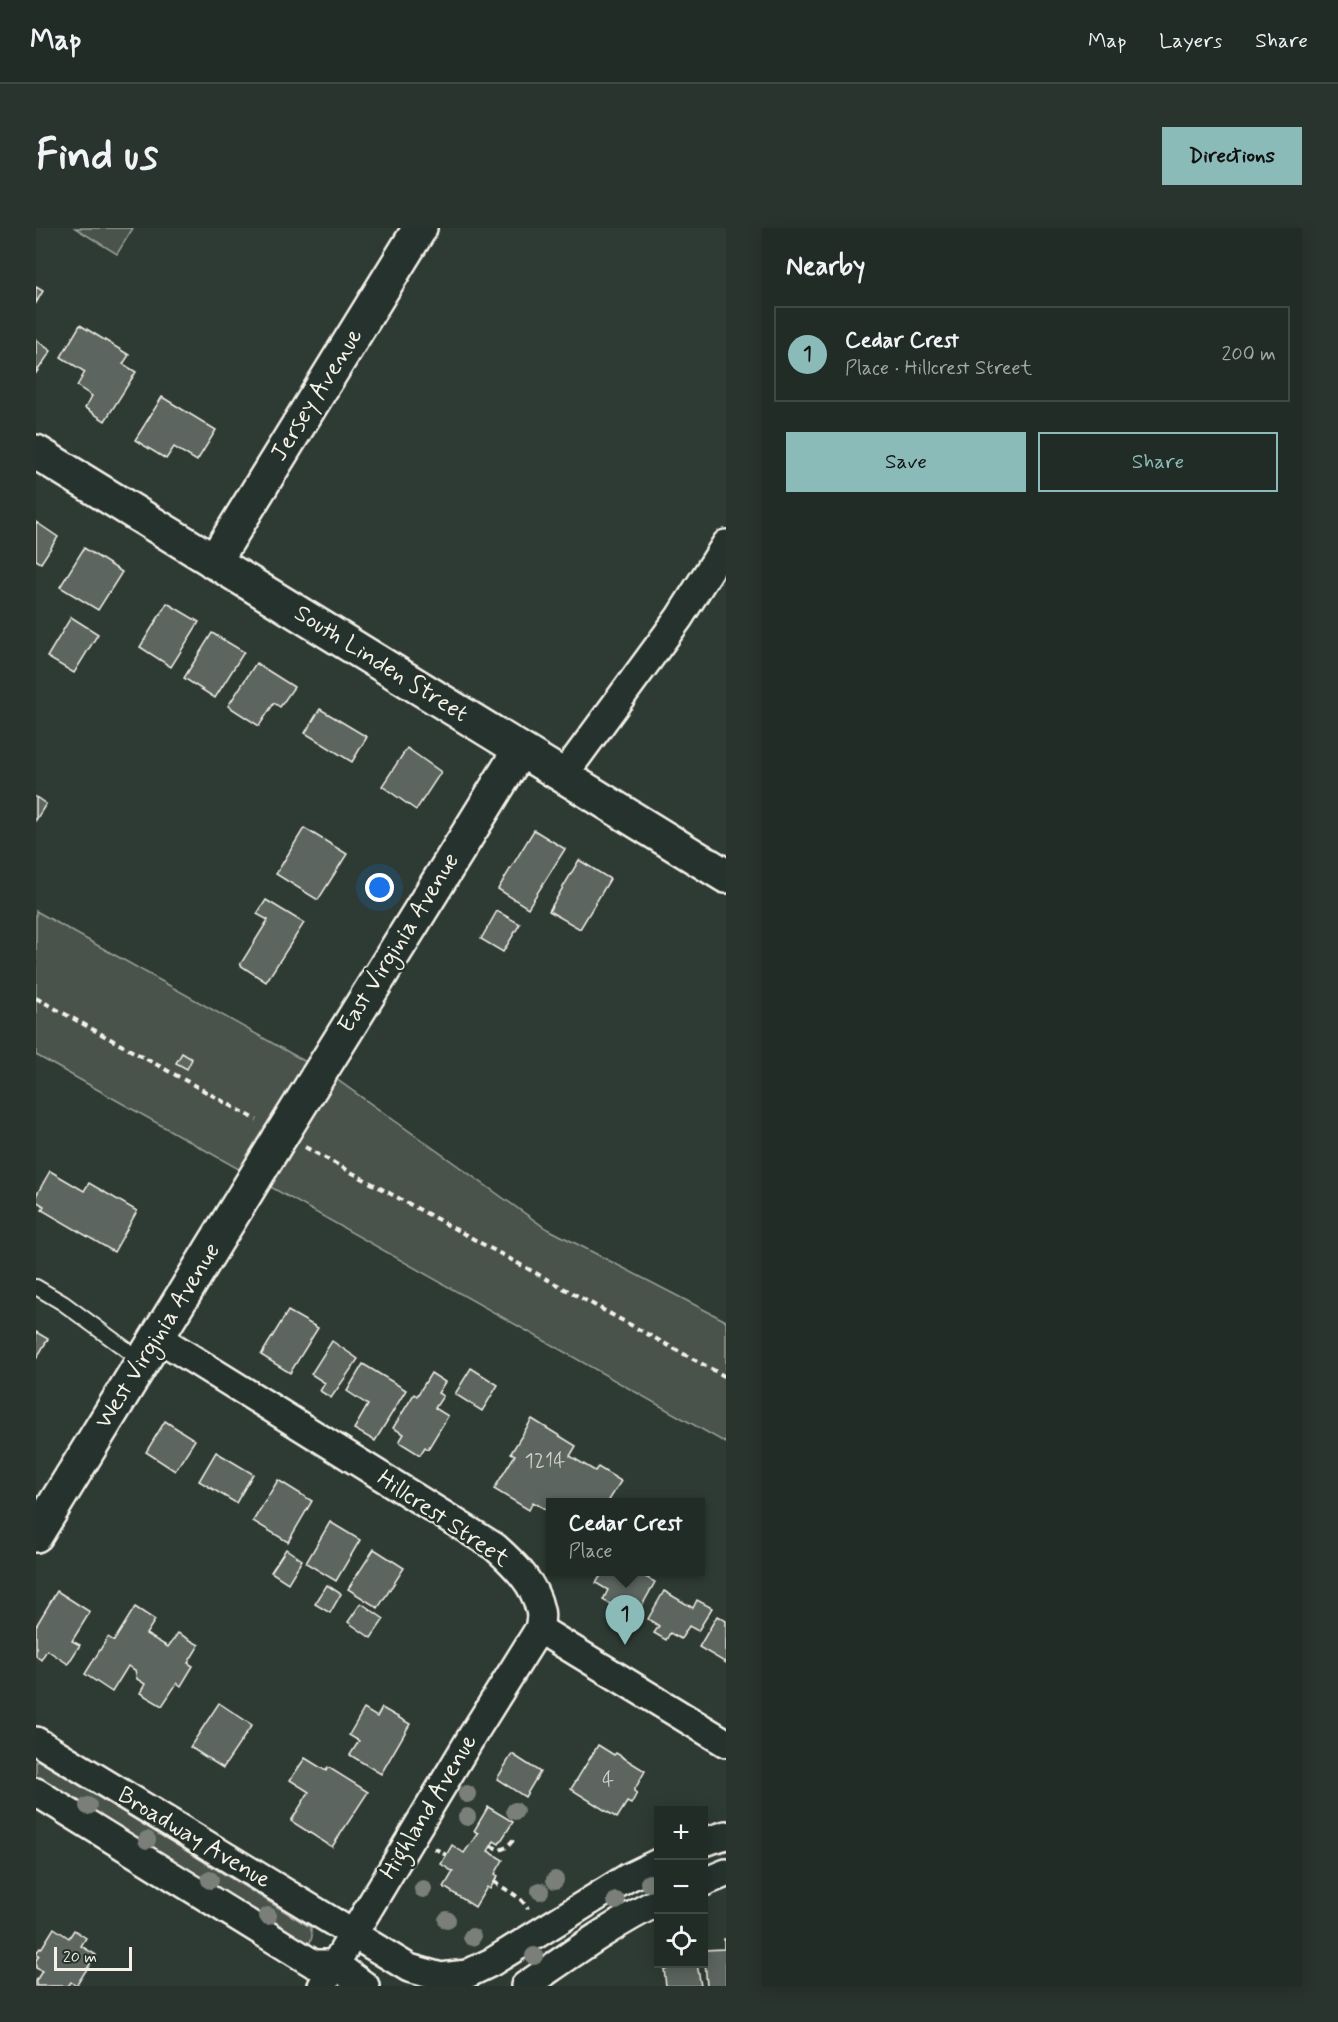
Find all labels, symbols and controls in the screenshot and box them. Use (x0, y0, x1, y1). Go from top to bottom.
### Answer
text: Map (30, 23, 81, 60)
text: Map (1088, 27, 1126, 55)
text: Layers (1159, 27, 1222, 55)
text: Share (1255, 27, 1308, 55)
button: Directions (1162, 127, 1302, 185)
text: Find us (36, 129, 158, 184)
text: Nearby (786, 250, 865, 284)
street label: Jersey Avenue (264, 323, 370, 467)
text: Cedar Crest (845, 327, 959, 355)
text: 1 (803, 341, 812, 368)
text: 200 m (1221, 341, 1276, 368)
text: Place · Hillcrest Street (845, 355, 1032, 382)
button: Save (786, 432, 1026, 492)
button: Share (1038, 432, 1278, 492)
street label: South Linden Street (288, 598, 474, 730)
street label: East Virginia Avenue (331, 847, 469, 1040)
your location (365, 873, 394, 902)
street label: West Virginia Avenue (88, 1237, 229, 1436)
house number: 1214 (525, 1447, 565, 1475)
street label: Hillcrest Street (371, 1463, 515, 1575)
popup (546, 1498, 705, 1576)
text: Cedar Crest (569, 1510, 682, 1538)
text: Place (569, 1538, 613, 1565)
pin: 1 (606, 1596, 644, 1645)
street label: Highland Avenue (373, 1729, 487, 1887)
house number: 4 (602, 1766, 614, 1794)
street label: Broadway Avenue (112, 1780, 276, 1896)
map controls (654, 1806, 708, 1968)
button: + (654, 1806, 708, 1860)
button: − (654, 1860, 708, 1914)
button: locate (654, 1914, 708, 1968)
scale bar (54, 1944, 132, 1972)
text: 20 m (63, 1947, 97, 1968)

